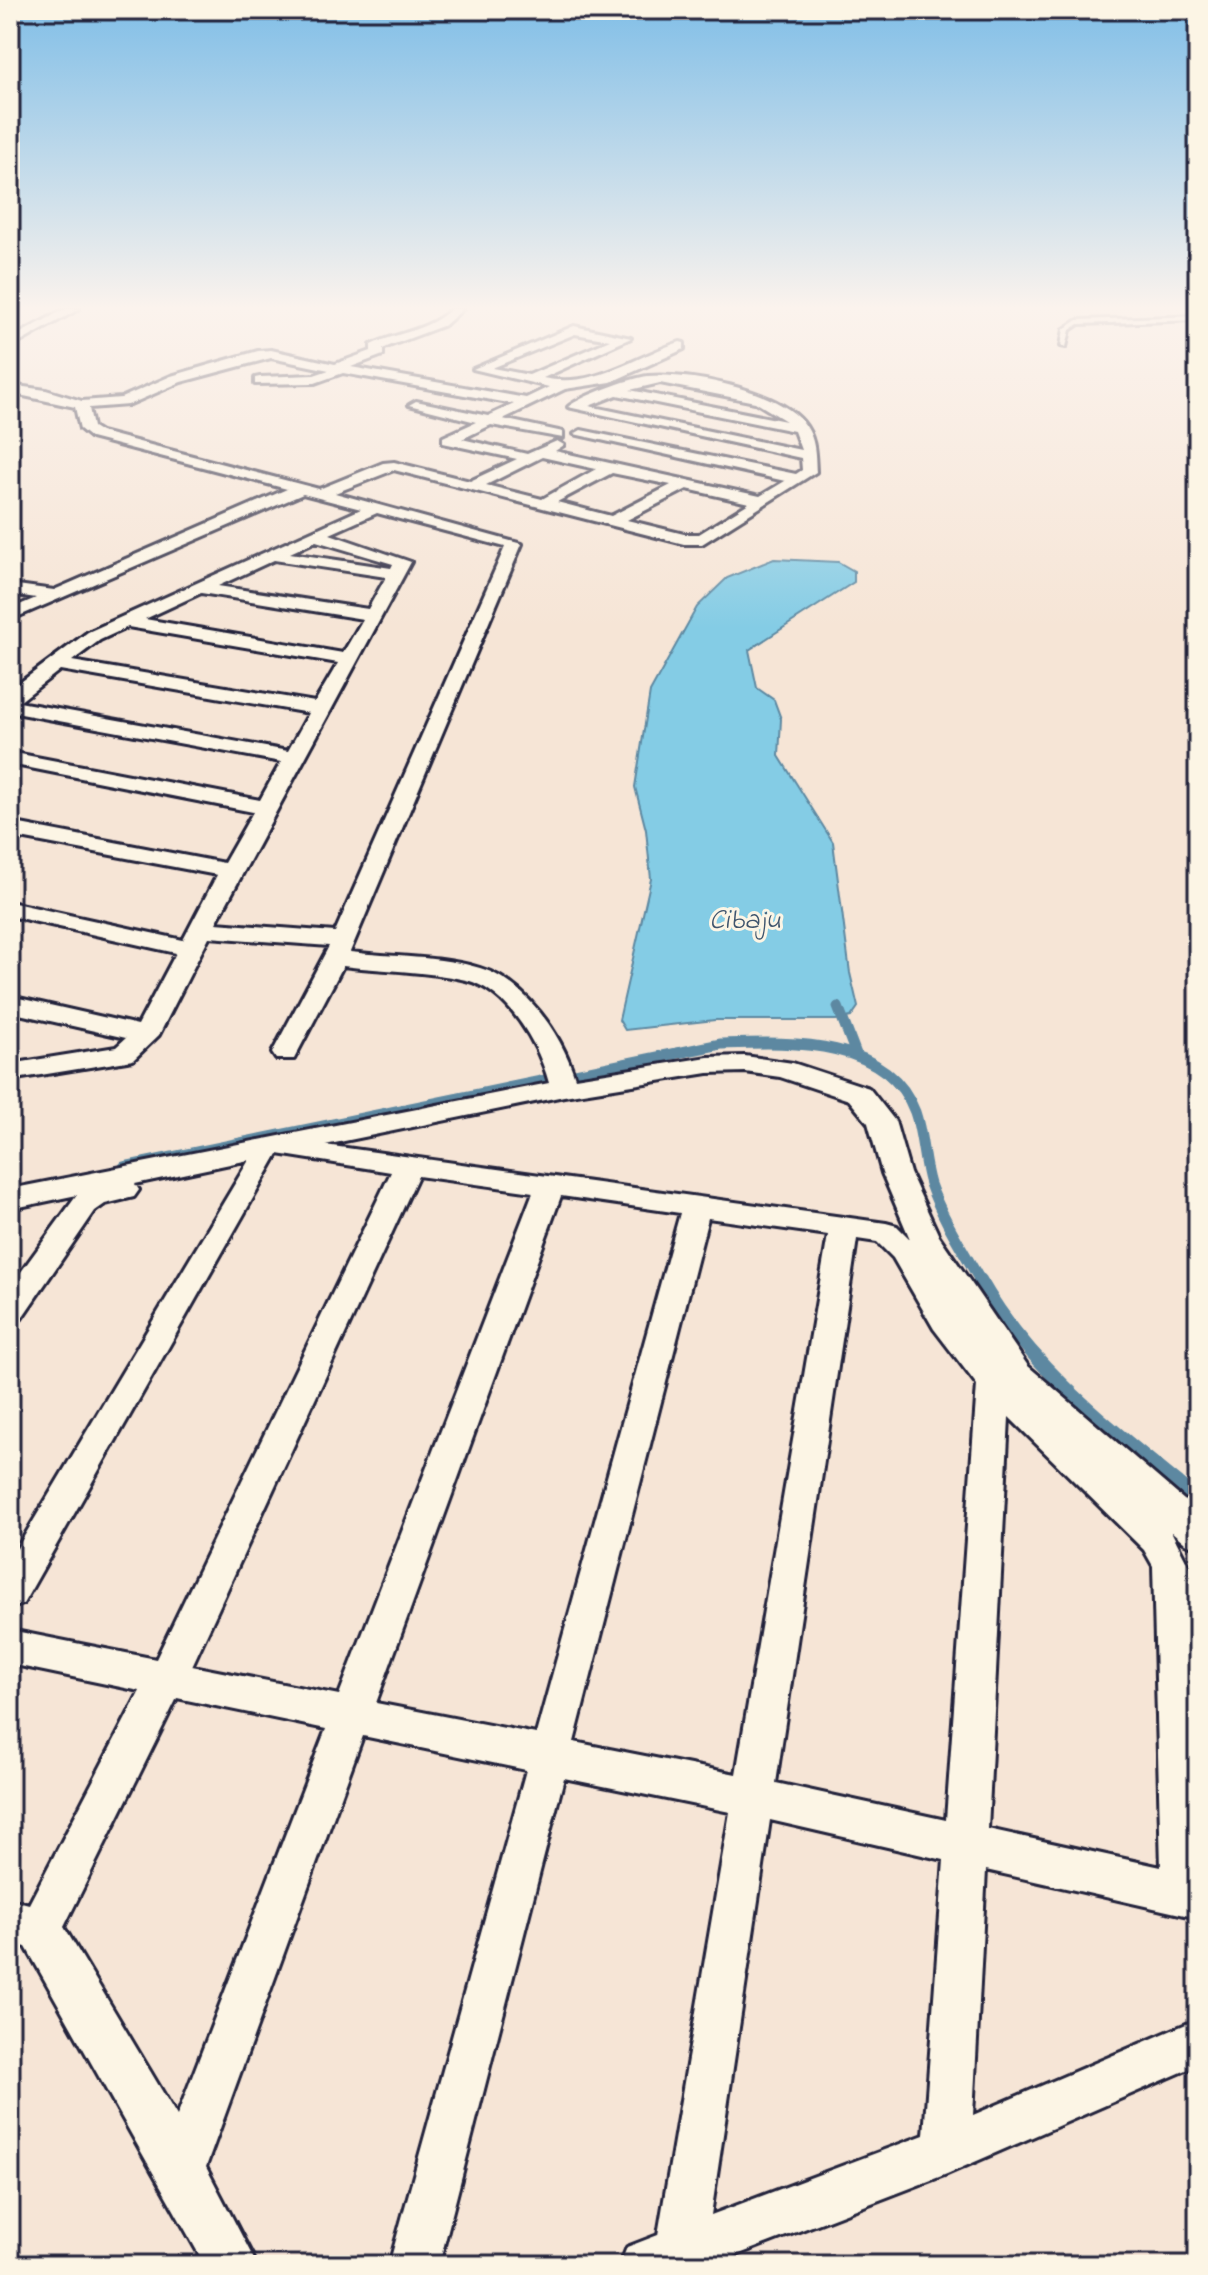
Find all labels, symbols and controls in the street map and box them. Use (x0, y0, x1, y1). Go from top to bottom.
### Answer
water label: Cibaju (709, 901, 781, 942)

